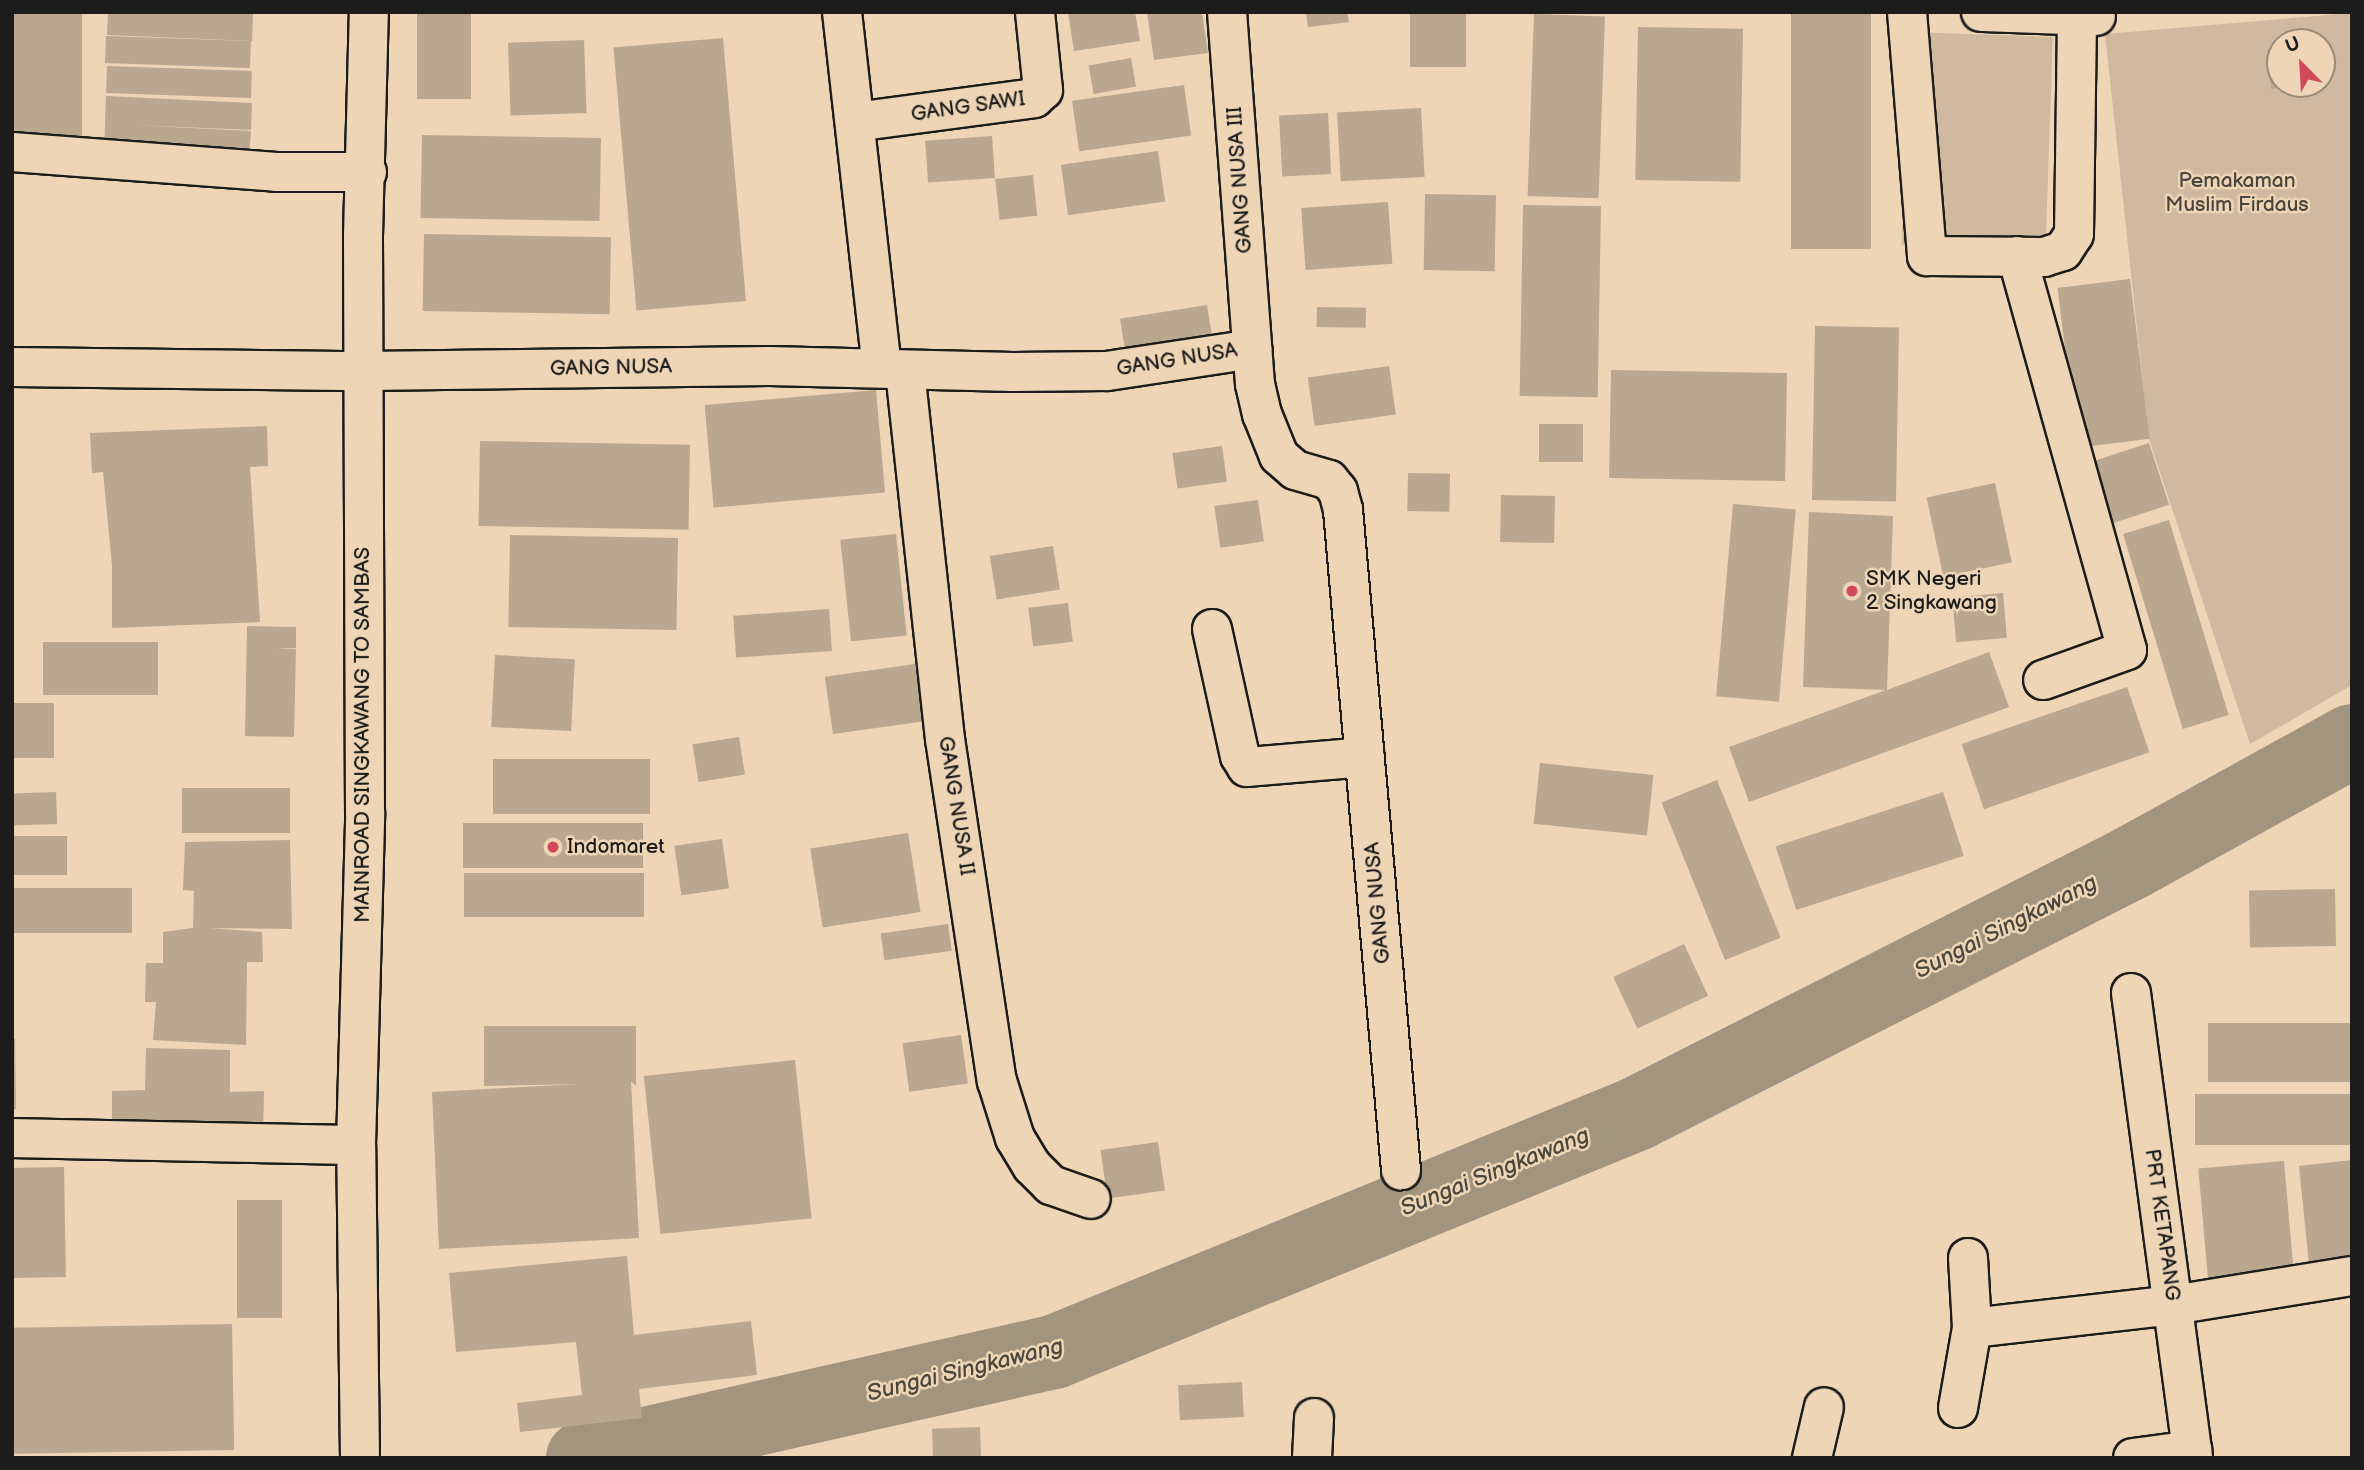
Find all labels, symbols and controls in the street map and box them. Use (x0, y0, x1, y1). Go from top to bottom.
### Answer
north arrow (2266, 28, 2336, 98)
text: U (2282, 32, 2304, 58)
street label: GANG SAWI (909, 86, 1027, 128)
street label: GANG NUSA III (1222, 106, 1258, 254)
park label: Pemakaman Muslim Firdaus (2165, 168, 2309, 218)
street label: GANG NUSA (1115, 338, 1239, 382)
street label: GANG NUSA (550, 354, 672, 382)
street label: MAINROAD SINGKAWANG TO SAMBAS (350, 546, 376, 924)
place label: SMK Negeri 2 Singkawang (1866, 566, 1997, 616)
marker: SMK Negeri 2 Singkawang (1844, 583, 1860, 599)
street label: GANG NUSA II (933, 734, 979, 878)
place label: Indomaret (567, 834, 665, 860)
marker: Indomaret (545, 839, 561, 855)
street label: GANG NUSA (1360, 841, 1396, 965)
water label: Sungai Singkawang (1910, 869, 2102, 985)
water label: Sungai Singkawang (1396, 1121, 1594, 1223)
street label: PRT KETAPANG (2139, 1147, 2185, 1303)
water label: Sungai Singkawang (864, 1332, 1066, 1408)

